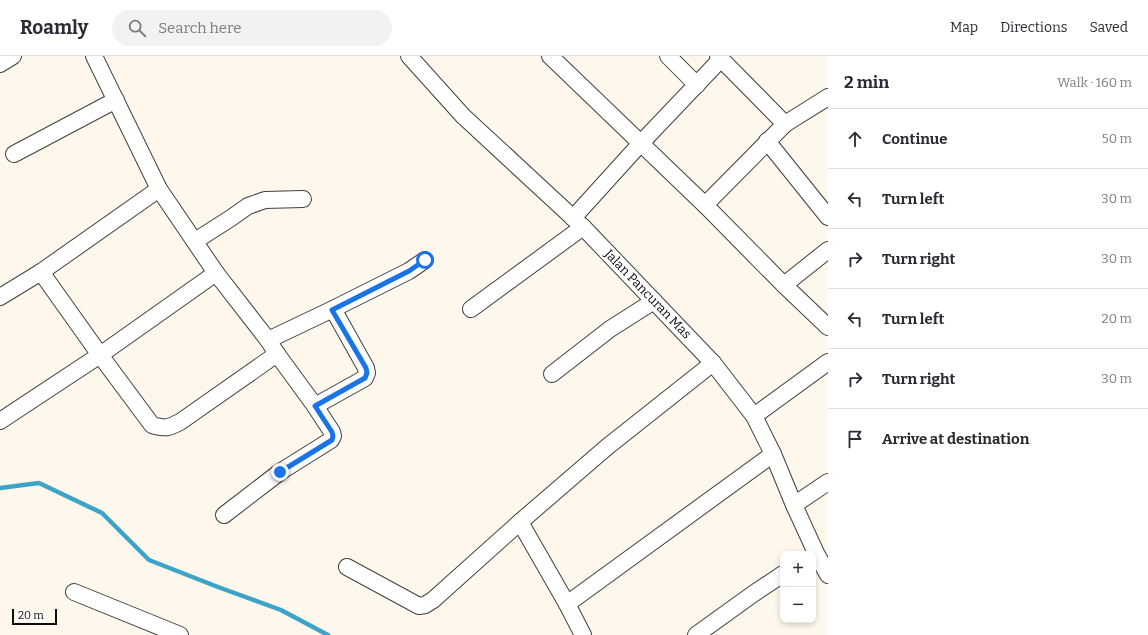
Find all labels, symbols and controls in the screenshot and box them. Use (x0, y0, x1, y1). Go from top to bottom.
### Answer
search box (112, 10, 392, 46)
text: Roamly (20, 16, 88, 39)
icon: search (126, 17, 148, 39)
text: Search here (158, 19, 242, 37)
text: Map (950, 19, 978, 36)
text: Directions (1000, 19, 1068, 36)
text: Saved (1090, 19, 1128, 36)
text: 2 min (844, 72, 889, 93)
text: Walk · 160 m (1057, 75, 1132, 90)
icon: ahead (844, 128, 866, 150)
text: Continue (882, 130, 948, 148)
text: 50 m (1102, 131, 1132, 146)
icon: left (844, 188, 866, 210)
text: Turn left (882, 190, 944, 208)
text: 30 m (1101, 191, 1132, 206)
street label: Jalan Pancuran Mas (601, 246, 694, 342)
icon: right (844, 248, 866, 270)
text: Turn right (882, 250, 955, 268)
route start (416, 251, 434, 269)
text: 30 m (1101, 251, 1132, 266)
icon: left (844, 308, 866, 330)
text: Turn left (882, 310, 944, 328)
text: 20 m (1102, 311, 1132, 326)
icon: right (844, 368, 866, 390)
text: Turn right (882, 370, 955, 388)
text: 30 m (1101, 371, 1132, 386)
icon: arrive (844, 428, 866, 450)
text: Arrive at destination (882, 430, 1029, 448)
route end (271, 463, 289, 481)
map controls (780, 551, 816, 623)
button: + (780, 551, 816, 587)
button: − (780, 587, 816, 623)
scale bar (12, 607, 57, 626)
text: 20 m (18, 609, 44, 622)

